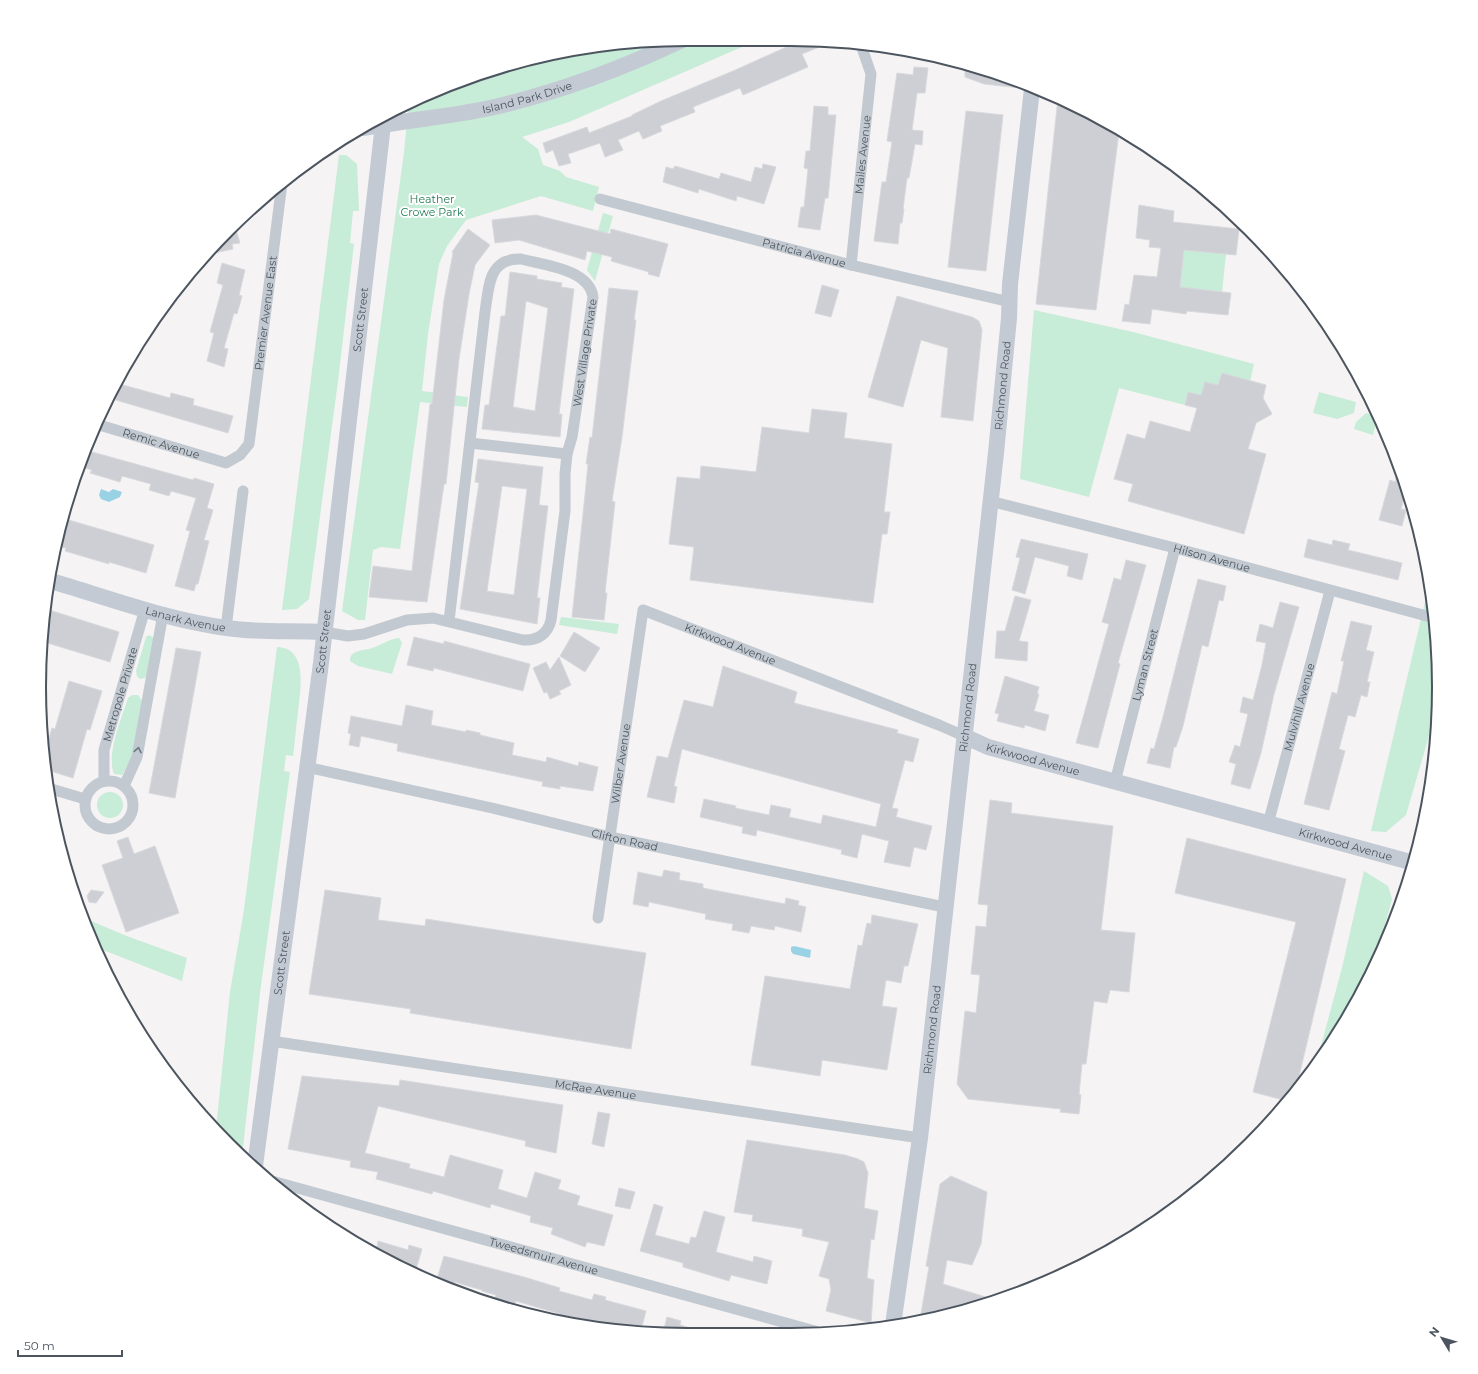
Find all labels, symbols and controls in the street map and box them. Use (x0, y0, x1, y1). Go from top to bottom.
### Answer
street label: Island Park Drive (481, 78, 574, 117)
street label: Mailes Avenue (851, 114, 874, 195)
park label: Heather Crowe Park (401, 192, 464, 219)
street label: Patricia Avenue (761, 235, 848, 270)
street label: Premier Avenue East (251, 255, 280, 371)
street label: Scott Street (350, 286, 371, 353)
street label: West Village Private (570, 297, 600, 408)
street label: Richmond Road (991, 340, 1014, 431)
street label: Remic Avenue (121, 425, 202, 462)
street label: Hilson Avenue (1172, 541, 1252, 575)
street label: Lanark Avenue (144, 603, 227, 635)
street label: Scott Street (313, 608, 334, 675)
street label: Kirkwood Avenue (683, 620, 778, 668)
street label: Lyman Street (1129, 627, 1161, 702)
street label: Metropole Private (100, 645, 141, 743)
street label: Mulvihill Avenue (1281, 661, 1318, 753)
street label: Richmond Road (956, 662, 980, 753)
street label: Wilber Avenue (608, 722, 633, 805)
street label: Kirkwood Avenue (984, 740, 1082, 779)
one-way arrow (133, 747, 142, 753)
street label: Kirkwood Avenue (1297, 825, 1394, 864)
street label: Clifton Road (590, 826, 659, 854)
street label: Scott Street (271, 929, 293, 996)
street label: Richmond Road (920, 984, 944, 1075)
street label: McRae Avenue (554, 1076, 637, 1103)
street label: Tweedsmuir Avenue (488, 1234, 600, 1278)
north arrow (1422, 1318, 1462, 1358)
text: N (1426, 1324, 1442, 1340)
scale bar (18, 1332, 122, 1358)
text: 50 m (24, 1338, 55, 1353)

